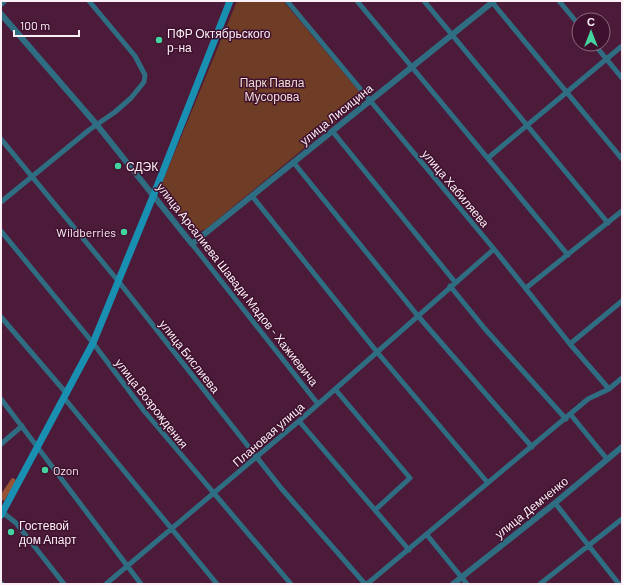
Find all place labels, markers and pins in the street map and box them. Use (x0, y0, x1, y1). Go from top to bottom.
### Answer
place label: ПФР Октябрьского р-на (167, 26, 271, 55)
marker: ПФР Октябрьского р-на (154, 35, 164, 45)
place label: СДЭК (126, 159, 158, 174)
marker: СДЭК (113, 161, 123, 171)
place label: Wildberries (56, 225, 116, 239)
marker: Wildberries (119, 227, 129, 237)
place label: Ozon (53, 463, 79, 477)
marker: Ozon (40, 465, 50, 475)
place label: Гостевой дом Апарт (19, 518, 77, 547)
marker: Гостевой дом Апарт (6, 527, 16, 537)

